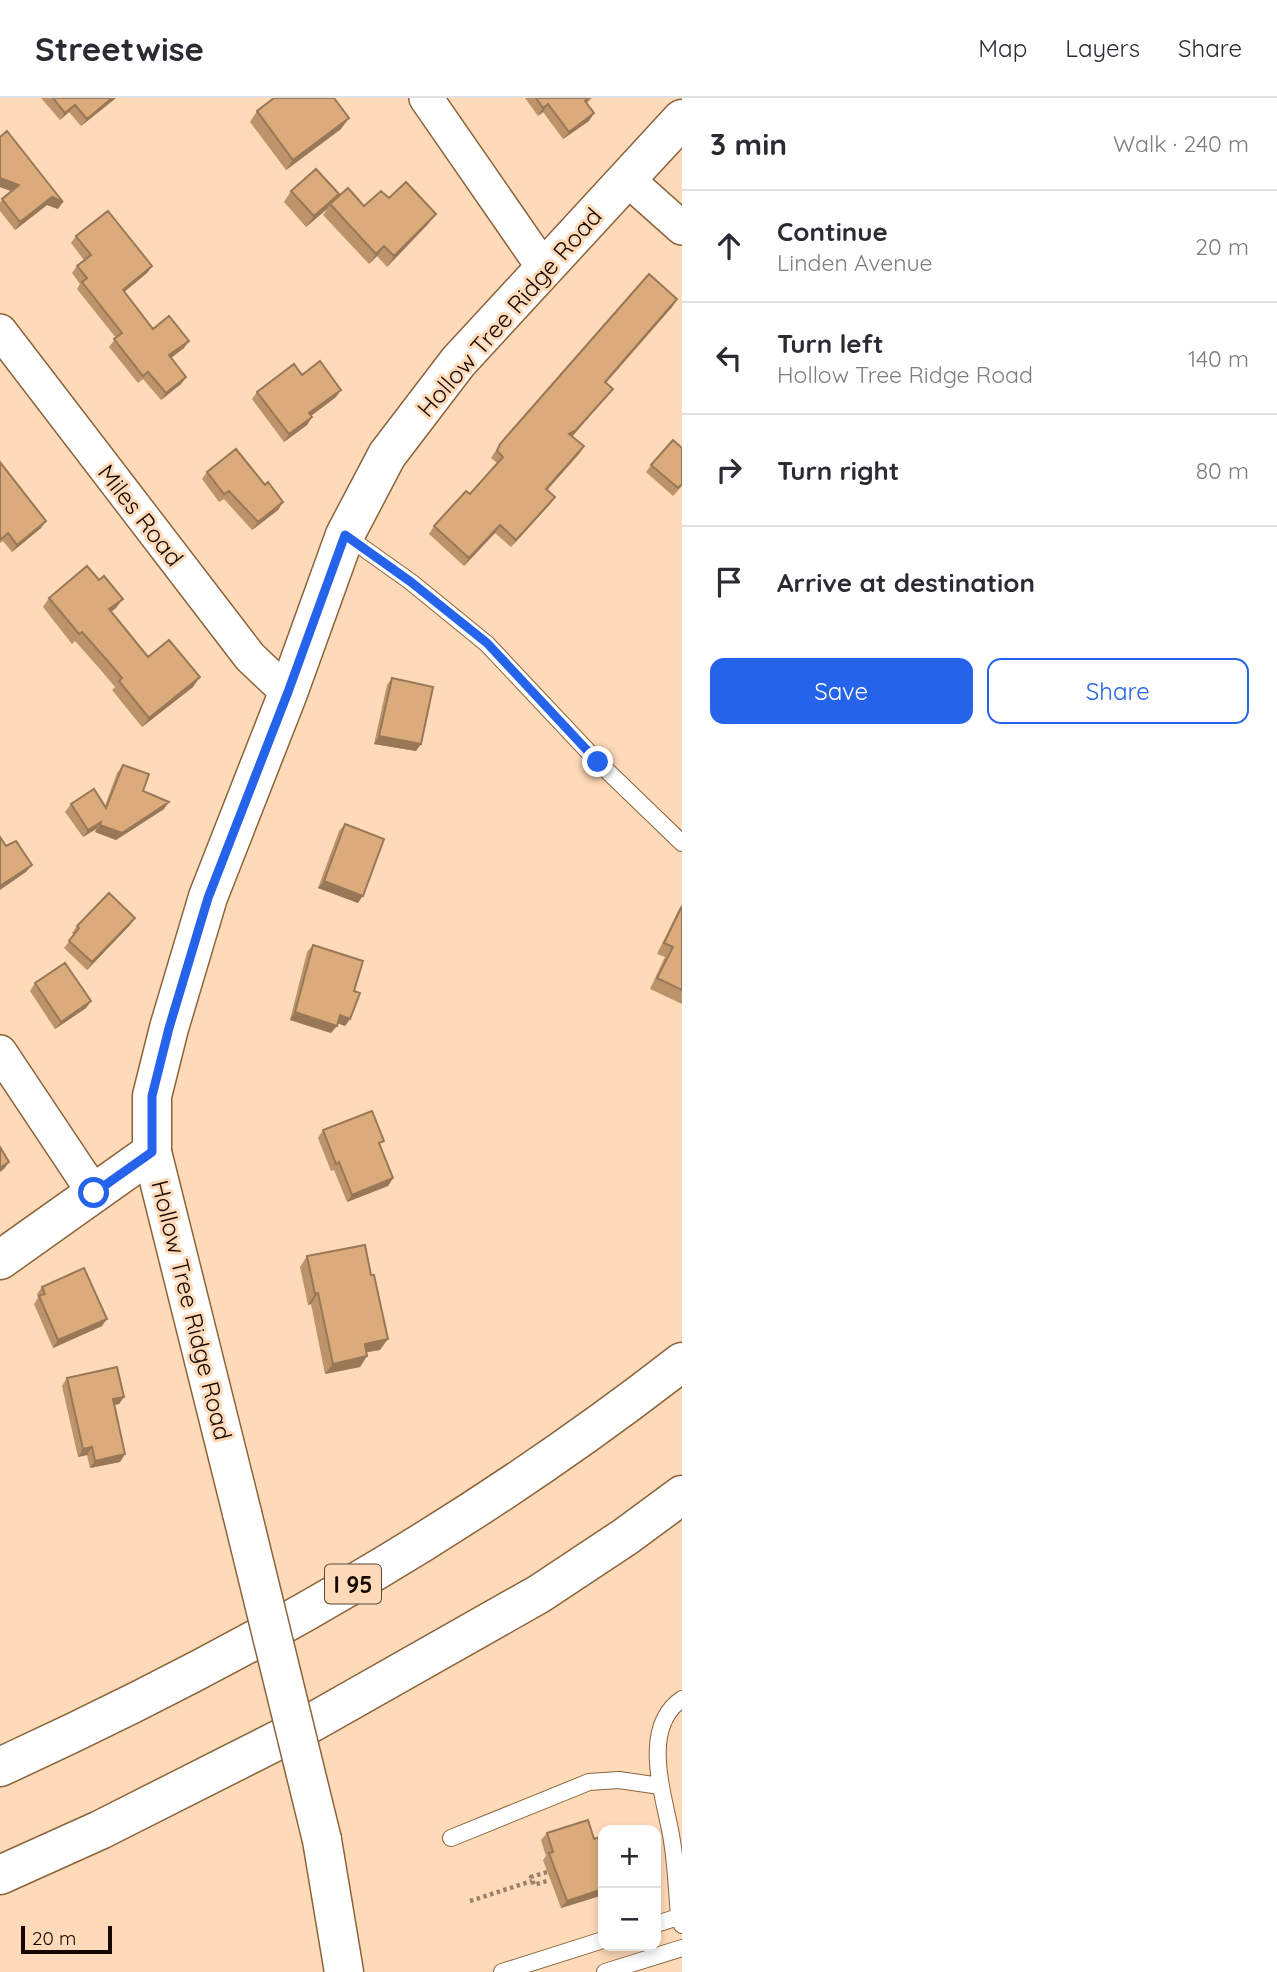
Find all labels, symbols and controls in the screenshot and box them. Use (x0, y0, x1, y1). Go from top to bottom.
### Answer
text: Streetwise (35, 28, 204, 69)
text: Map (978, 33, 1027, 63)
text: Layers (1065, 33, 1140, 63)
text: Share (1178, 33, 1242, 63)
text: 3 min (710, 125, 787, 163)
text: Walk · 240 m (1113, 129, 1249, 158)
street label: Hollow Tree Ridge Road (410, 201, 608, 423)
text: Continue (777, 215, 888, 248)
icon: ahead (710, 227, 748, 265)
text: 20 m (1195, 232, 1249, 261)
text: Linden Avenue (777, 248, 933, 277)
text: Turn left (777, 327, 884, 360)
icon: left (710, 339, 748, 377)
text: 140 m (1188, 344, 1249, 373)
text: Hollow Tree Ridge Road (777, 360, 1033, 389)
icon: right (710, 451, 748, 489)
text: Turn right (777, 454, 899, 487)
text: 80 m (1196, 456, 1249, 485)
street label: Miles Road (92, 458, 190, 572)
icon: arrive (710, 563, 748, 601)
text: Arrive at destination (777, 566, 1035, 599)
button: Save (710, 658, 973, 724)
button: Share (987, 658, 1249, 724)
route end (582, 746, 613, 777)
route start (78, 1177, 109, 1208)
street label: Hollow Tree Ridge Road (145, 1177, 239, 1443)
road number: I 95 (325, 1564, 381, 1604)
map controls (598, 1825, 661, 1951)
button: + (598, 1825, 661, 1888)
button: − (598, 1888, 661, 1951)
scale bar (21, 1923, 112, 1955)
text: 20 m (32, 1926, 76, 1950)

